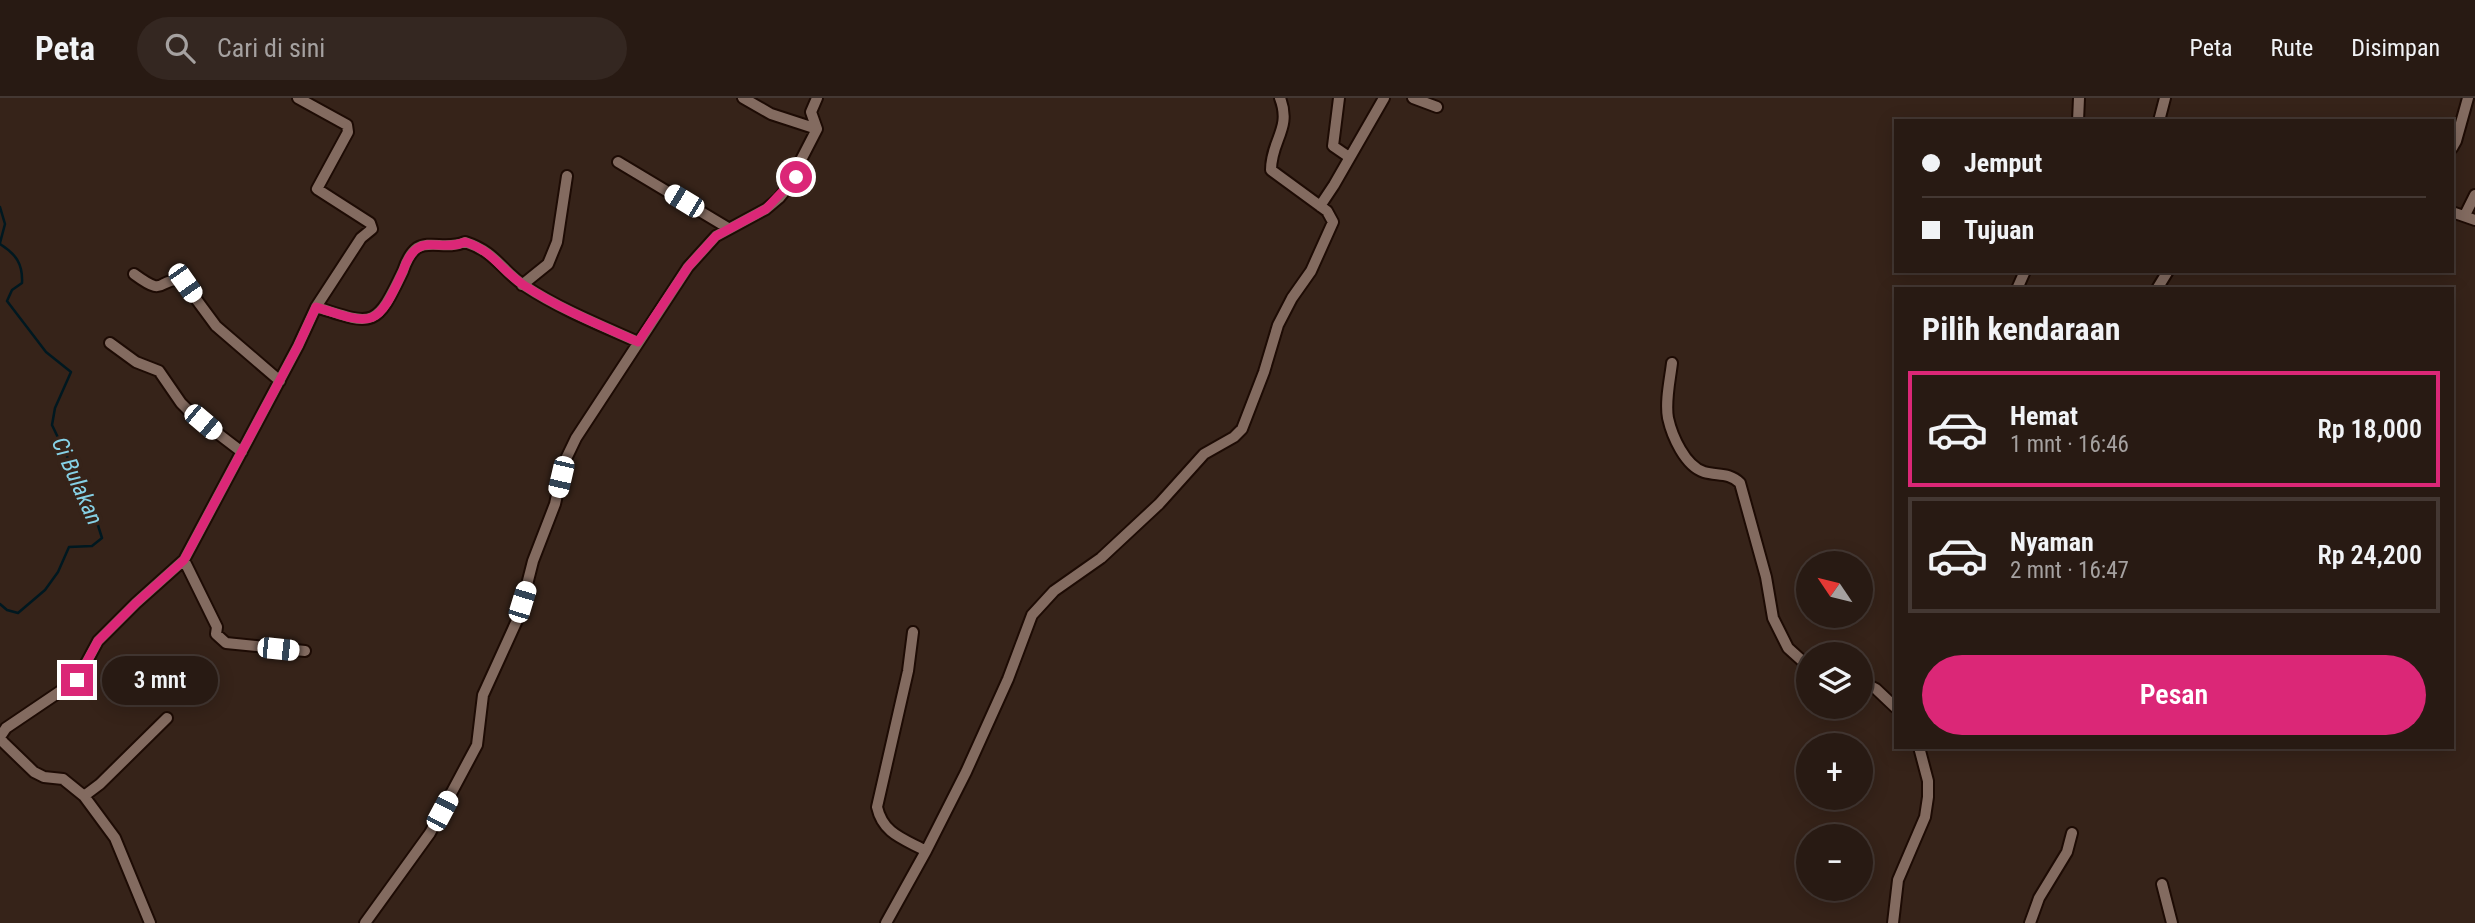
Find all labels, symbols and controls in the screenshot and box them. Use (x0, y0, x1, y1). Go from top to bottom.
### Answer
search box (137, 17, 627, 80)
text: Peta (35, 29, 95, 68)
icon: search (161, 29, 199, 67)
text: Cari di sini (217, 33, 325, 63)
text: Peta (2190, 34, 2233, 62)
text: Rute (2271, 34, 2313, 62)
text: Disimpan (2351, 34, 2440, 62)
text: Jemput (1964, 148, 2042, 178)
route start (780, 161, 812, 193)
car (661, 181, 708, 221)
text: Tujuan (1964, 215, 2034, 245)
car (165, 260, 206, 306)
text: Pilih kendaraan (1922, 310, 2121, 348)
icon: car (1926, 398, 1989, 461)
car (181, 400, 226, 444)
text: Hemat (2010, 401, 2078, 431)
text: Rp 18,000 (2317, 414, 2422, 444)
text: 1 mnt · 16:46 (2010, 431, 2129, 458)
water label: Ci Bulakan (46, 433, 108, 529)
car (547, 454, 576, 500)
icon: car (1926, 524, 1989, 587)
text: Nyaman (2010, 527, 2094, 557)
text: Rp 24,200 (2317, 540, 2422, 570)
north arrow (1796, 551, 1872, 628)
map controls (1796, 551, 1873, 901)
text: 2 mnt · 16:47 (2010, 557, 2129, 584)
car (506, 579, 539, 625)
car (257, 636, 300, 662)
button: layers (1796, 642, 1873, 719)
button: Pesan (1922, 655, 2426, 735)
callout: 3 mnt (102, 656, 217, 704)
route end (61, 664, 93, 696)
text: 3 mnt (134, 667, 186, 694)
button: + (1796, 733, 1873, 810)
car (423, 788, 462, 834)
button: − (1796, 824, 1873, 901)

